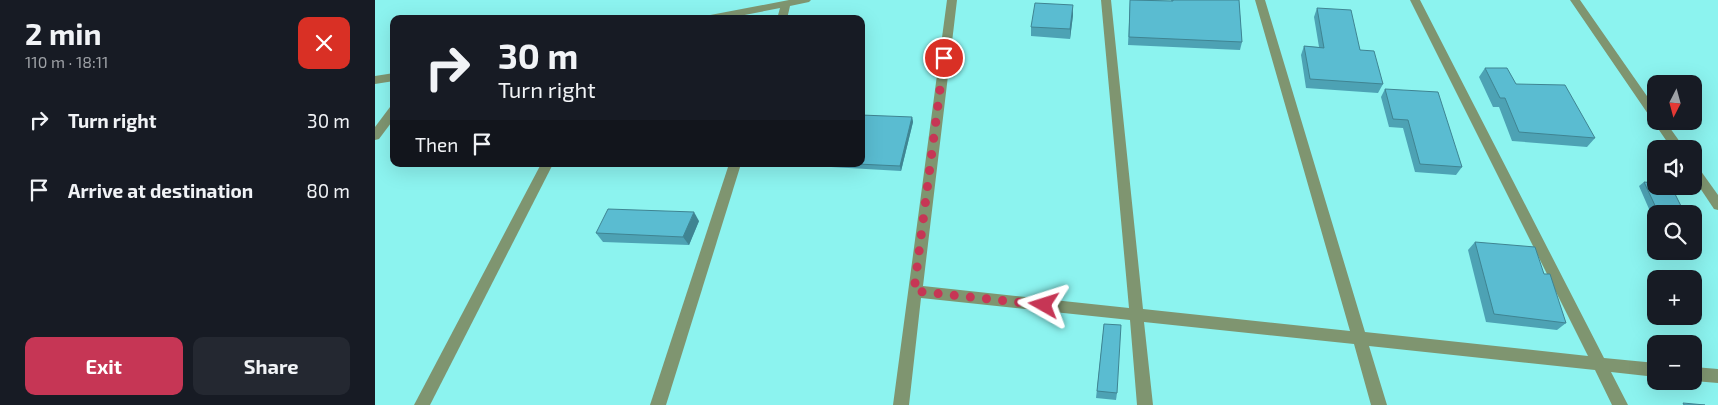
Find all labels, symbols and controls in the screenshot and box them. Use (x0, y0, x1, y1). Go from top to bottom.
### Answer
text: 2 min (25, 15, 102, 51)
button: close (298, 17, 350, 69)
text: 30 m (498, 34, 578, 76)
icon: right (415, 35, 480, 100)
pin (923, 37, 965, 79)
icon: arrive (930, 44, 958, 72)
text: 110 m · 18:11 (25, 52, 108, 71)
north arrow (1647, 75, 1703, 130)
map controls (1647, 75, 1702, 390)
text: Turn right (498, 76, 596, 102)
icon: right (25, 106, 53, 134)
text: Turn right (68, 109, 156, 132)
text: 30 m (307, 109, 350, 132)
icon: arrive (468, 130, 496, 158)
text: Then (415, 133, 458, 156)
button: sound (1647, 140, 1702, 195)
icon: arrive (25, 176, 53, 204)
text: Arrive at destination (68, 179, 253, 202)
text: 80 m (306, 179, 350, 202)
button: search (1647, 205, 1702, 260)
button: + (1647, 270, 1702, 325)
position arrow (1017, 278, 1069, 330)
button: − (1647, 335, 1702, 390)
button: Exit (25, 337, 183, 395)
button: Share (193, 337, 350, 395)

